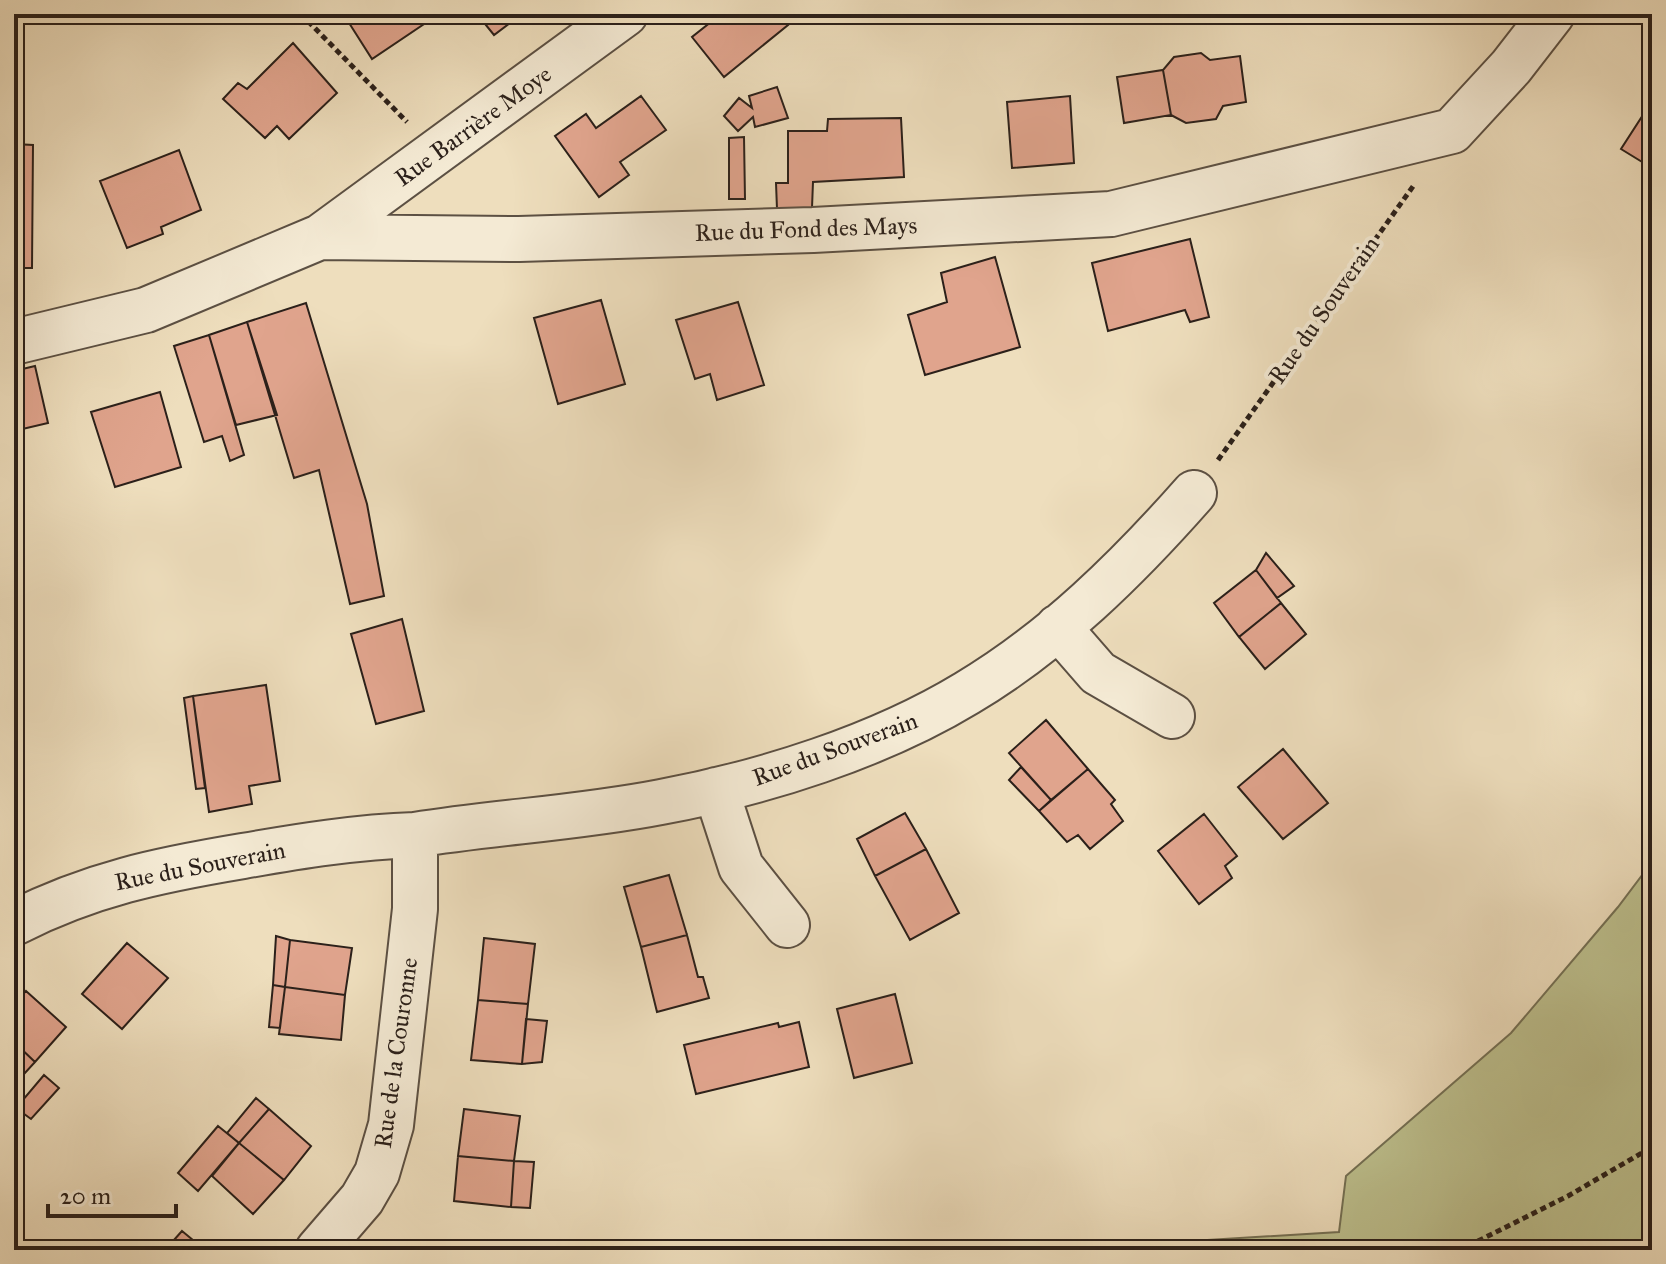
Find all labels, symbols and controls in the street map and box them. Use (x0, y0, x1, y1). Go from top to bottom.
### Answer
street label: Rue Barrière Moye (389, 59, 557, 193)
street label: Rue du Fond des Mays (694, 210, 918, 248)
street label: Rue du Souverain (1262, 230, 1386, 390)
street label: Rue du Souverain (748, 705, 922, 793)
street label: Rue du Souverain (112, 835, 288, 897)
street label: Rue de la Couronne (368, 956, 424, 1150)
scale bar (48, 1168, 176, 1218)
text: 20 m (60, 1181, 111, 1211)

